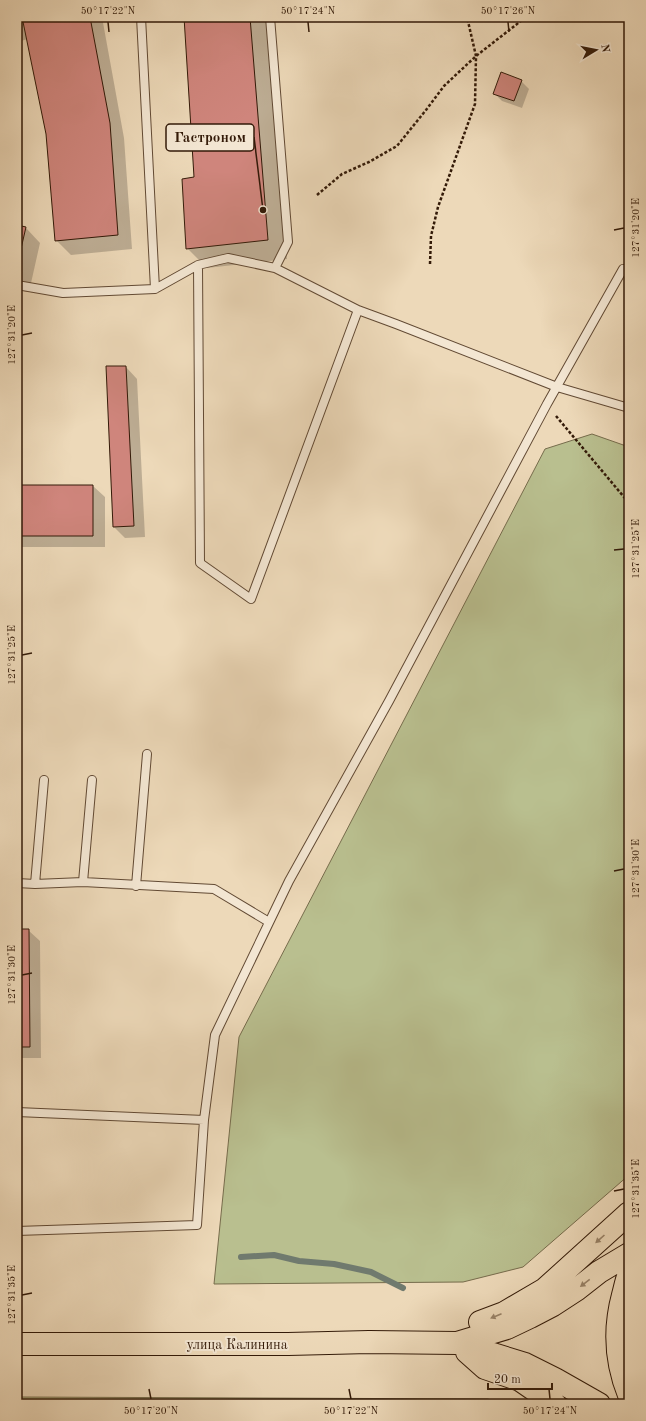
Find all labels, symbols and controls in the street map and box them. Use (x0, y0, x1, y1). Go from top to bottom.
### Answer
text: 50°17'22"N (81, 6, 136, 16)
text: 50°17'24"N (281, 6, 336, 16)
text: 50°17'26"N (481, 6, 536, 16)
north arrow (576, 30, 616, 70)
text: N (598, 43, 611, 54)
callout: Гастроном (166, 124, 254, 151)
text: Гастроном (174, 131, 246, 146)
text: 127°31'20"E (631, 198, 641, 258)
text: 127°31'20"E (7, 305, 17, 365)
text: 127°31'25"E (631, 519, 641, 579)
text: 127°31'25"E (7, 625, 17, 685)
text: 127°31'30"E (631, 839, 641, 899)
text: 127°31'30"E (7, 945, 17, 1005)
text: 127°31'35"E (631, 1159, 641, 1219)
one-way arrow (595, 1234, 605, 1243)
text: 127°31'35"E (7, 1265, 17, 1325)
one-way arrow (579, 1279, 590, 1287)
one-way arrow (490, 1313, 502, 1319)
street label: улица Калинина (186, 1338, 288, 1352)
scale bar (488, 1365, 552, 1391)
text: 20 m (494, 1374, 521, 1386)
text: 50°17'20"N (124, 1406, 179, 1416)
text: 50°17'22"N (324, 1406, 379, 1416)
text: 50°17'24"N (523, 1406, 578, 1416)

